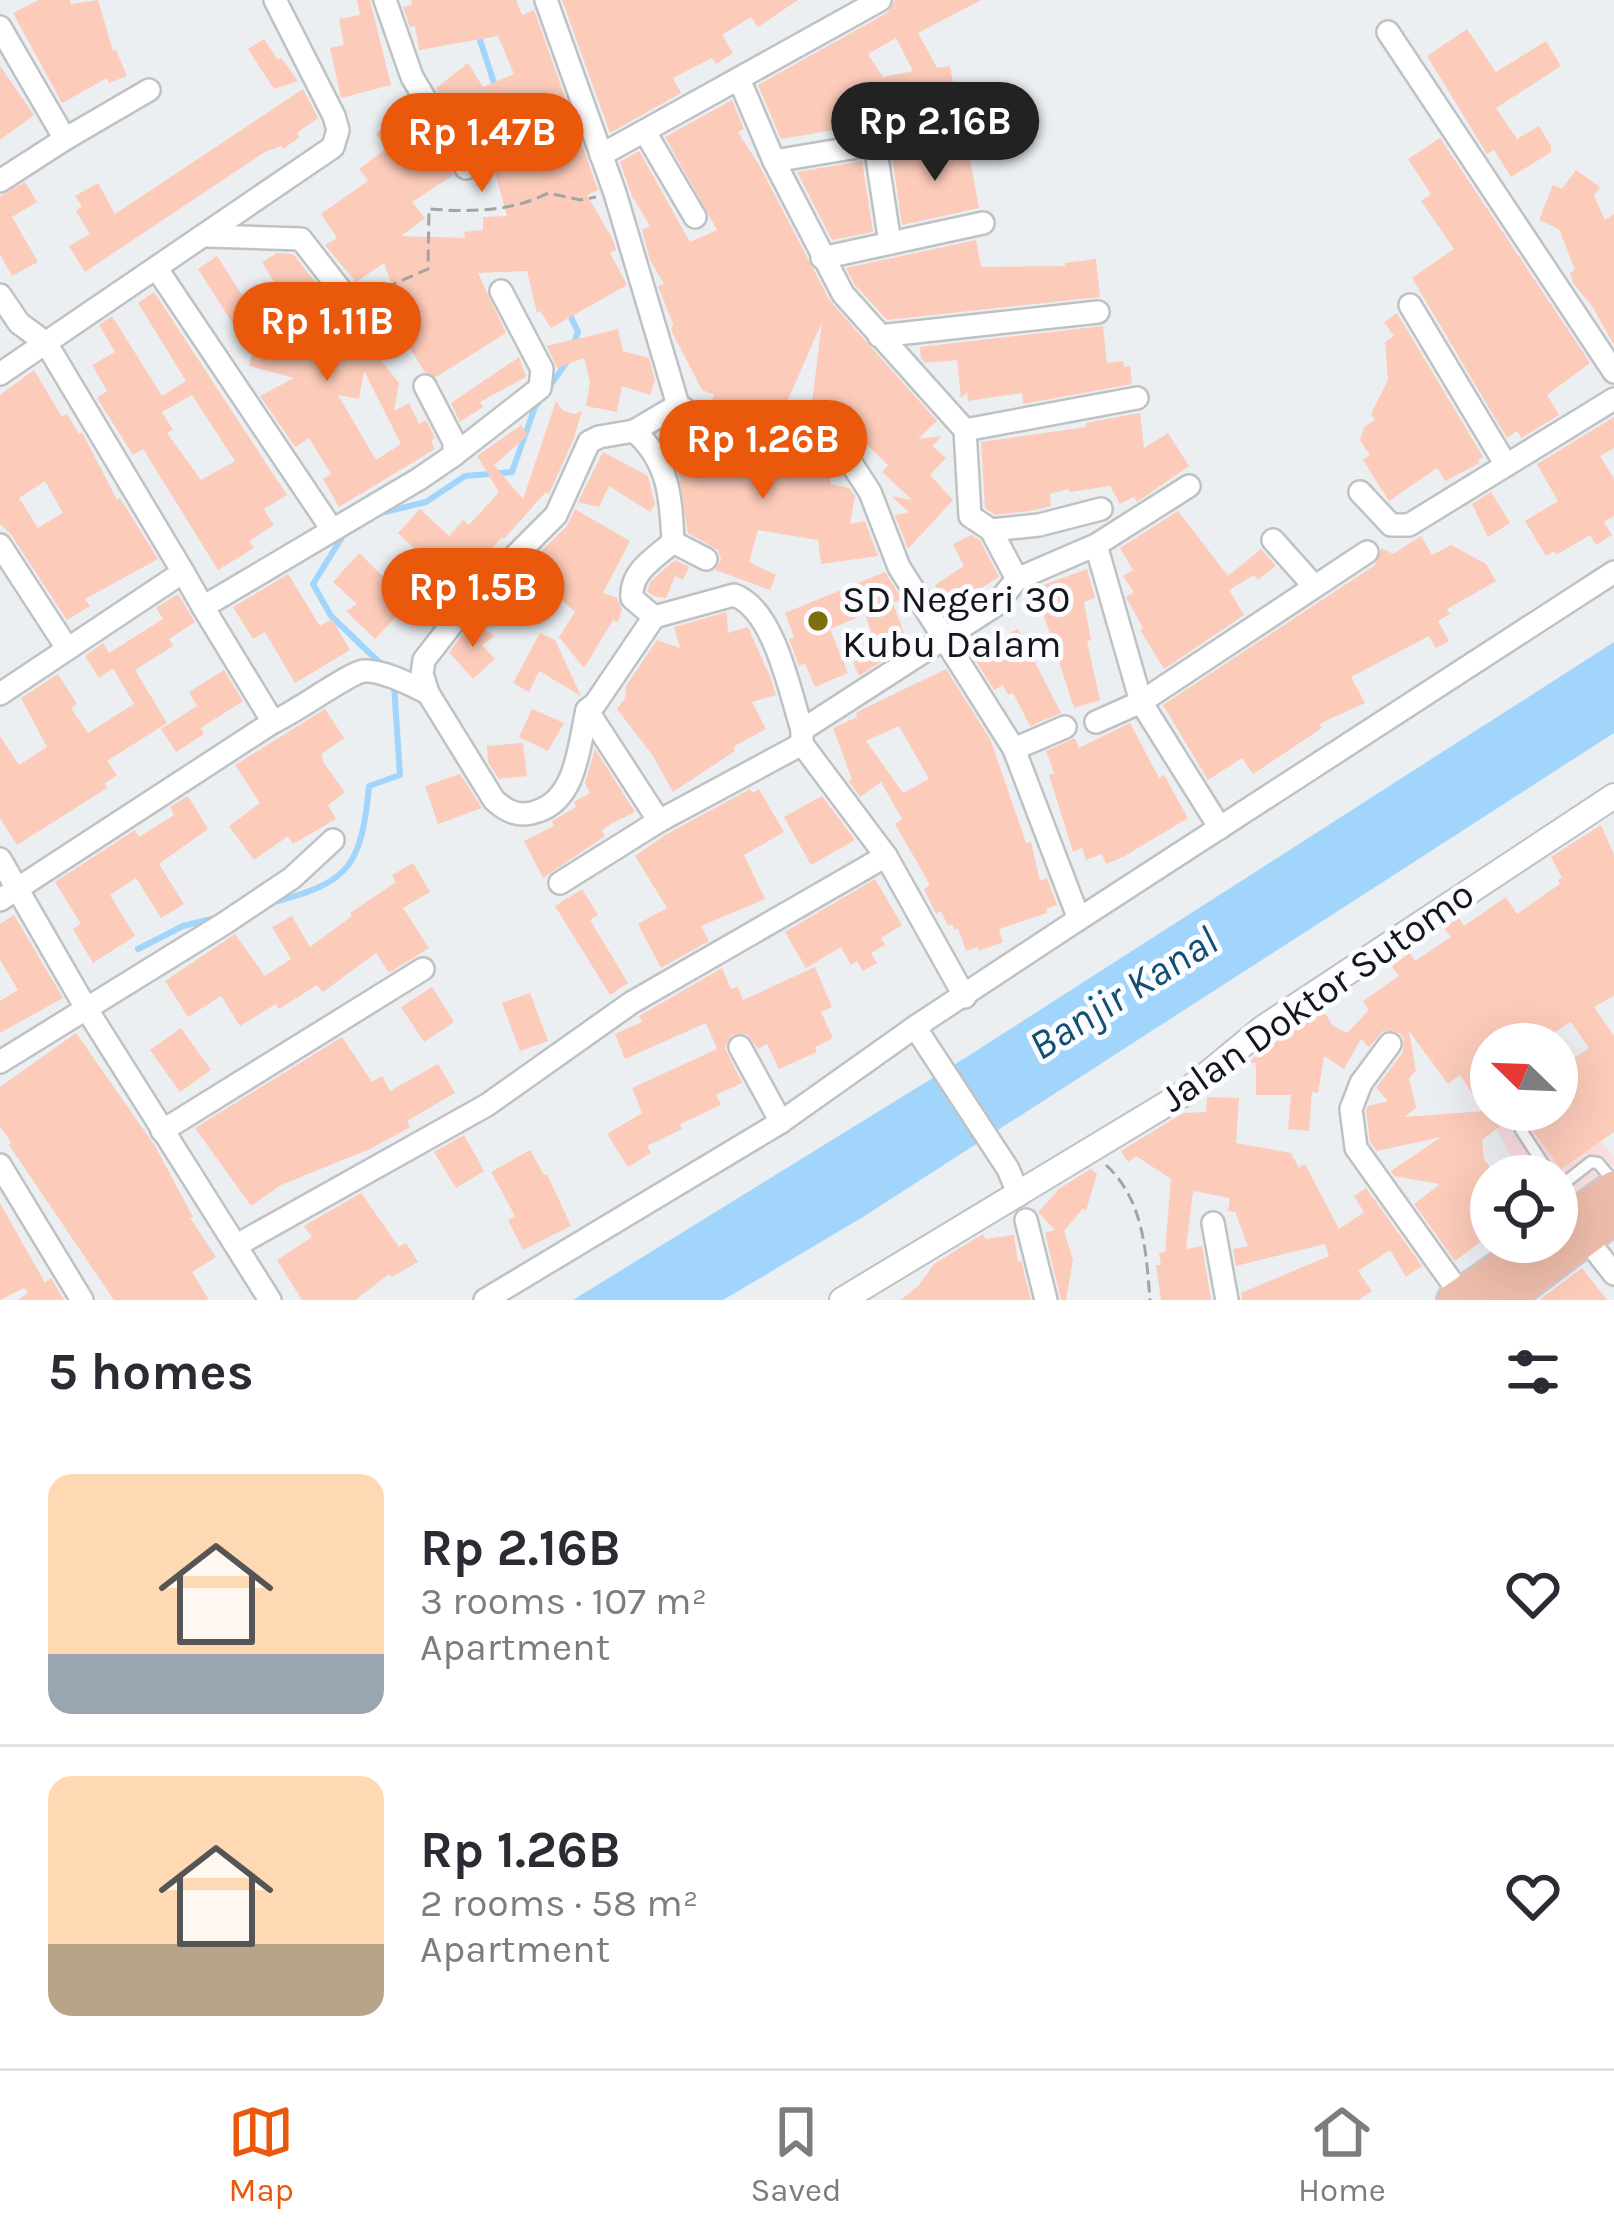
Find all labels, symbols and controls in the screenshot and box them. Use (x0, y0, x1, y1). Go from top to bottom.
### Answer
pin: Rp 2.16B (811, 82, 1059, 184)
pin: Rp 1.47B (358, 93, 606, 195)
text: Rp 2.16B (858, 98, 1012, 144)
text: Rp 1.47B (408, 109, 556, 155)
pin: Rp 1.11B (203, 282, 451, 384)
text: Rp 1.11B (260, 298, 394, 344)
pin: Rp 1.26B (639, 400, 887, 502)
text: Rp 1.26B (686, 416, 840, 462)
pin: Rp 1.5B (362, 548, 584, 650)
text: Rp 1.5B (408, 564, 538, 610)
place label: SD Negeri 30 Kubu Dalam (842, 576, 1070, 667)
marker: SD Negeri 30 Kubu Dalam (805, 608, 831, 634)
street label: Jalan Doktor Sutomo (1152, 871, 1482, 1121)
water label: Banjir Kanal (1020, 915, 1226, 1071)
north arrow (1470, 1023, 1578, 1131)
map controls (1470, 1023, 1578, 1263)
button: locate (1470, 1155, 1578, 1263)
icon: filters (1500, 1339, 1566, 1405)
text: 5 homes (48, 1342, 254, 1402)
text: Rp 2.16B (420, 1518, 621, 1578)
icon: home (144, 1522, 288, 1666)
icon: heart (1500, 1561, 1566, 1627)
text: 3 rooms · 107 m² (420, 1578, 707, 1624)
text: Apartment (420, 1624, 610, 1670)
text: Rp 1.26B (420, 1820, 621, 1880)
icon: home (144, 1824, 288, 1968)
icon: heart (1500, 1863, 1566, 1929)
text: 2 rooms · 58 m² (420, 1880, 698, 1926)
text: Apartment (420, 1926, 610, 1972)
tab: Map (228, 2099, 294, 2209)
tab: Saved (750, 2099, 842, 2209)
tab: Home (1298, 2099, 1386, 2209)

